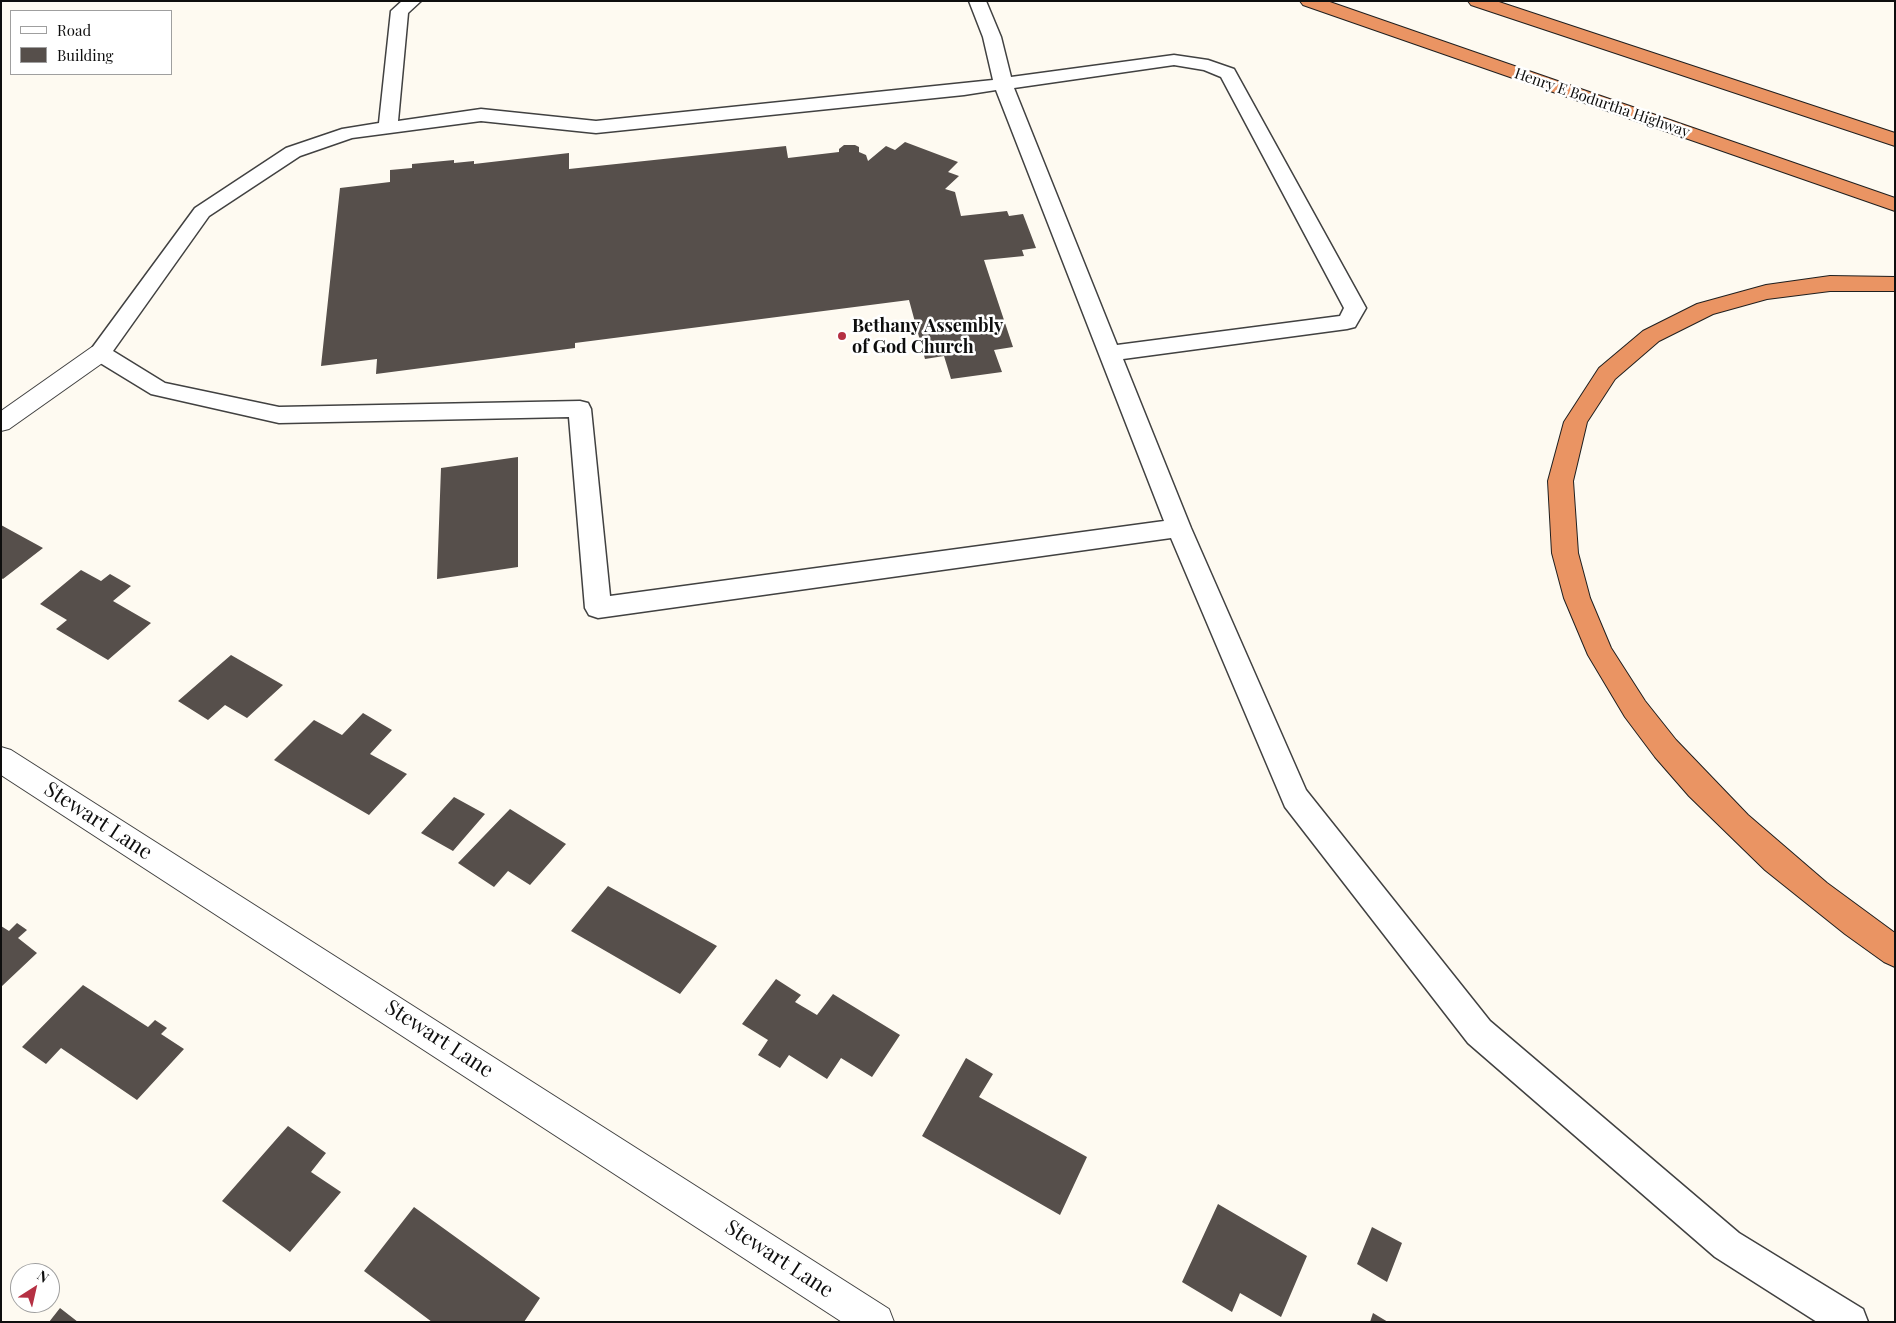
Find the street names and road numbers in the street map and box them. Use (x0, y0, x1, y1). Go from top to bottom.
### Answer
street label: Henry E Bodurtha Highway (1512, 65, 1692, 141)
street label: Stewart Lane (39, 777, 157, 865)
street label: Stewart Lane (380, 995, 498, 1083)
street label: Stewart Lane (720, 1215, 838, 1303)

